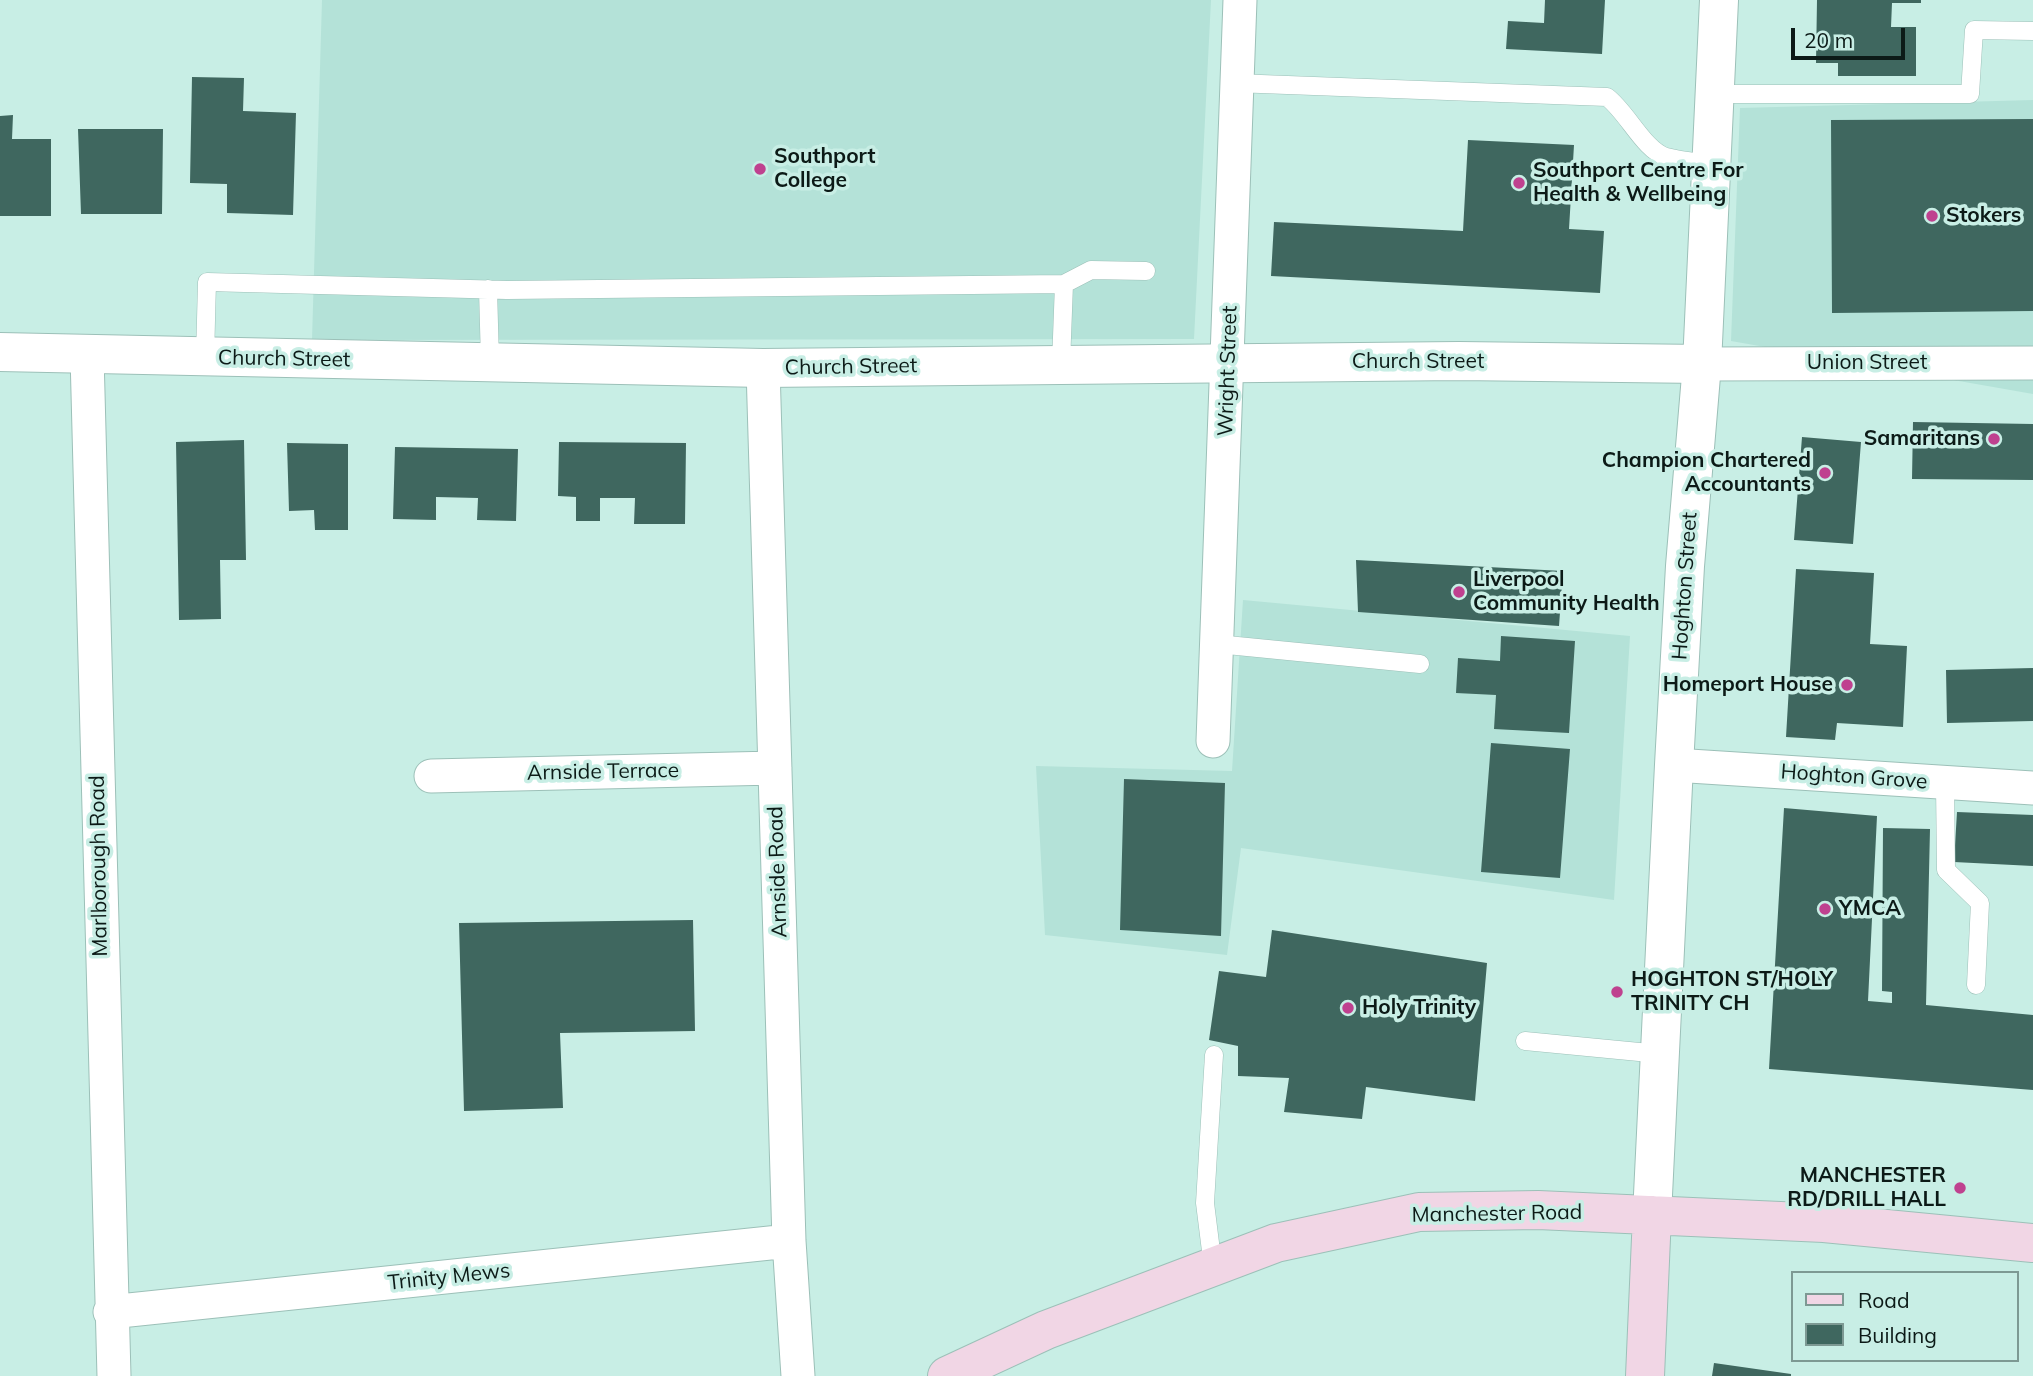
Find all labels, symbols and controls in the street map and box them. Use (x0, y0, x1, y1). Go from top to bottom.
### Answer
scale bar (1795, 14, 1909, 58)
text: 20 m (1804, 27, 1853, 53)
place label: Southport College (774, 144, 875, 194)
place label: Southport Centre For Health & Wellbeing (1533, 158, 1744, 208)
marker: Southport College (752, 161, 768, 177)
marker: Southport Centre For Health & Wellbeing (1511, 175, 1527, 191)
place label: Stokers (1946, 203, 2021, 229)
marker: Stokers (1924, 208, 1940, 224)
street label: Wright Street (1213, 305, 1243, 437)
street label: Church Street (218, 345, 350, 373)
street label: Church Street (1352, 349, 1484, 375)
street label: Union Street (1807, 350, 1927, 376)
street label: Church Street (785, 353, 917, 381)
place label: Samaritans (1864, 426, 1980, 452)
marker: Samaritans (1986, 431, 2002, 447)
place label: Champion Chartered Accountants (1602, 448, 1811, 498)
marker: Champion Chartered Accountants (1817, 465, 1833, 481)
street label: Hoghton Street (1667, 511, 1703, 661)
place label: Liverpool Community Health (1473, 567, 1660, 617)
marker: Liverpool Community Health (1451, 584, 1467, 600)
place label: Homeport House (1663, 672, 1833, 698)
marker: Homeport House (1839, 677, 1855, 693)
street label: Arnside Terrace (527, 758, 679, 786)
street label: Hoghton Grove (1780, 759, 1928, 795)
street label: Marlborough Road (85, 775, 113, 957)
street label: Arnside Road (763, 806, 793, 938)
place label: YMCA (1839, 896, 1901, 922)
marker: YMCA (1817, 901, 1833, 917)
place label: HOGHTON ST/HOLY TRINITY CH (1631, 967, 1833, 1017)
marker: HOGHTON ST/HOLY TRINITY CH (1609, 984, 1625, 1000)
place label: Holy Trinity (1362, 995, 1476, 1021)
marker: Holy Trinity (1340, 1000, 1356, 1016)
place label: MANCHESTER RD/DRILL HALL (1787, 1163, 1946, 1213)
marker: MANCHESTER RD/DRILL HALL (1952, 1180, 1968, 1196)
street label: Manchester Road (1411, 1200, 1583, 1228)
street label: Trinity Mews (387, 1258, 511, 1296)
legend (1792, 1271, 2019, 1362)
text: Road (1858, 1287, 1909, 1313)
text: Building (1858, 1322, 1937, 1348)

